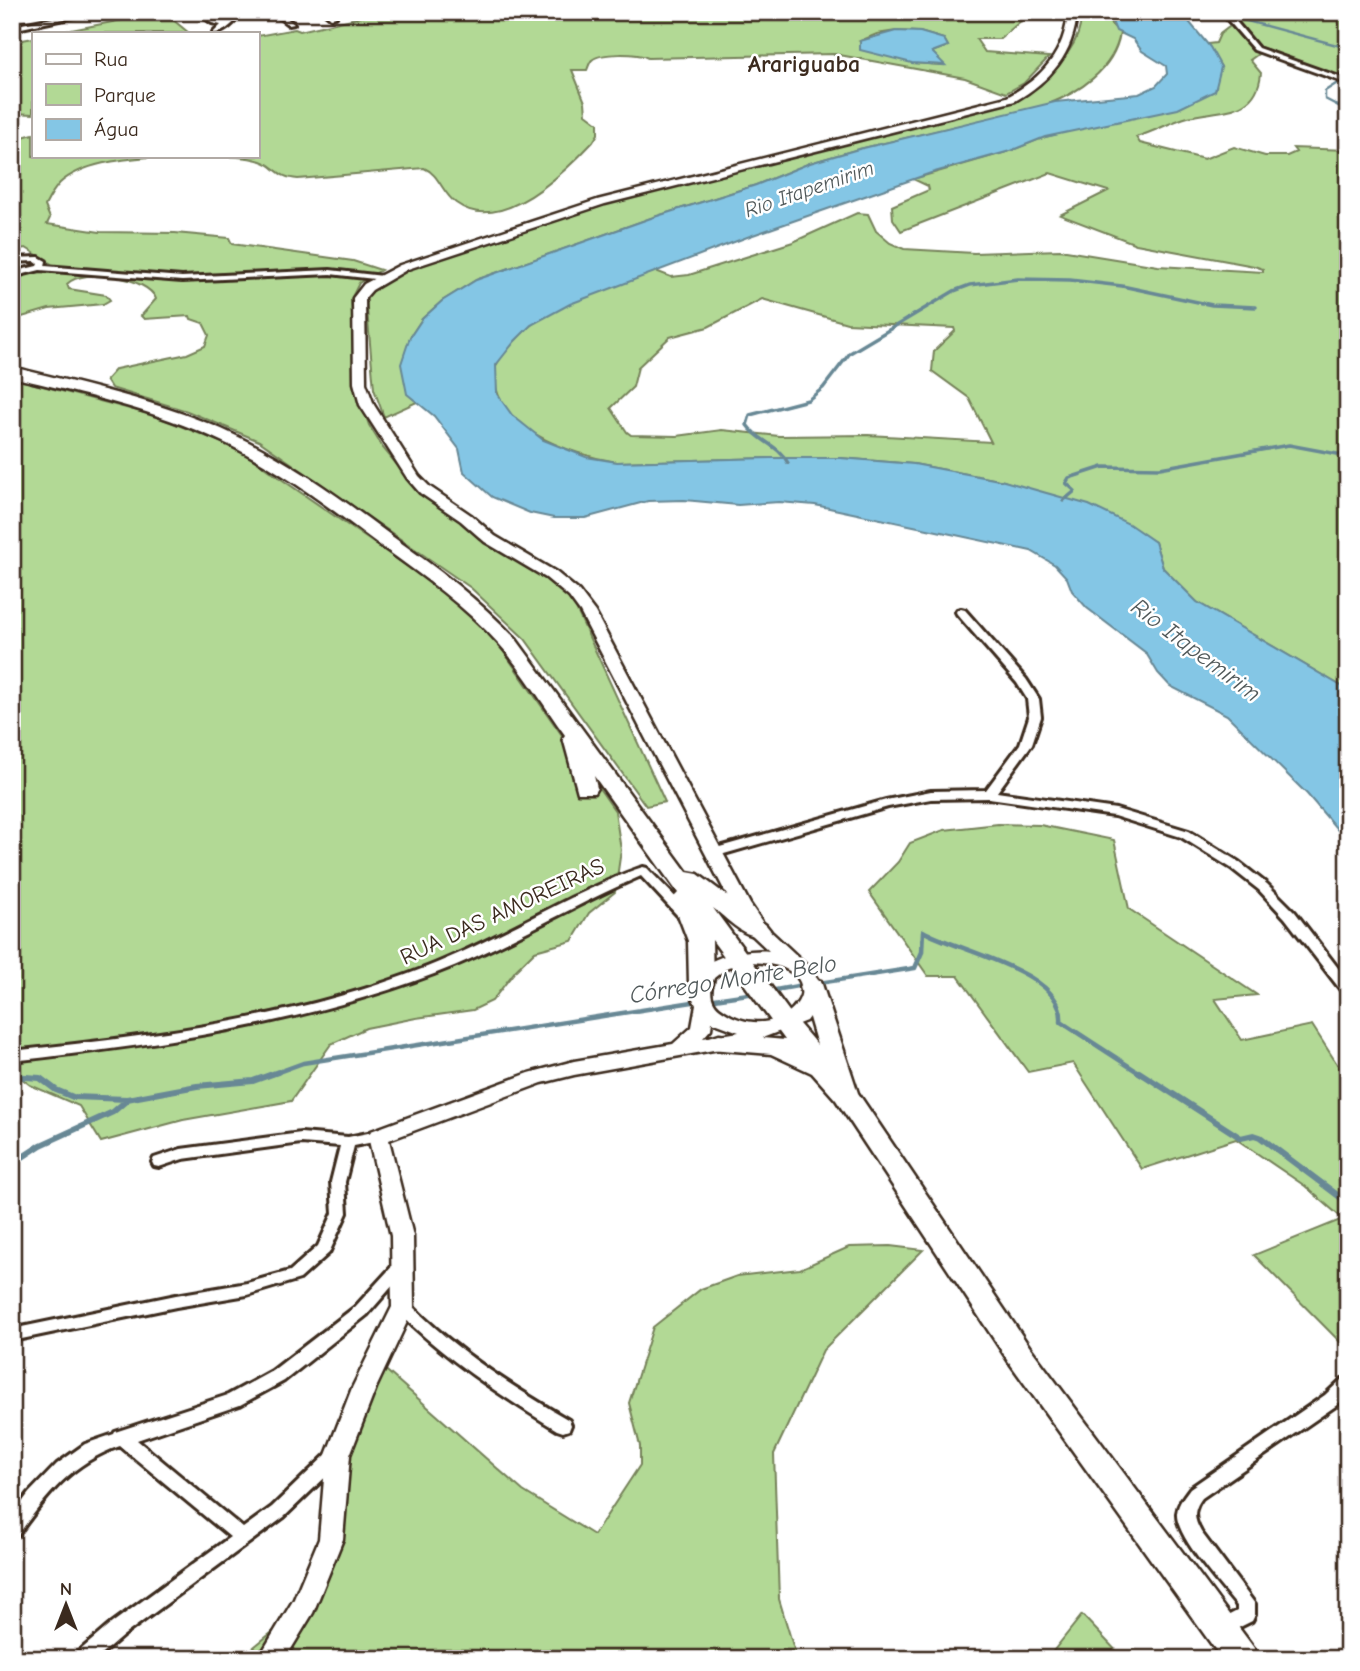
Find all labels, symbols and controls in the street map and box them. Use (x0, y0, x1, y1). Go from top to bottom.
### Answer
legend (32, 32, 259, 158)
text: Rua (94, 47, 128, 71)
district label: Arariguaba (748, 50, 860, 78)
text: Parque (94, 83, 156, 107)
text: Água (94, 117, 139, 141)
water label: Rio Itapemirim (741, 156, 877, 222)
water label: Rio Itapemirim (1126, 592, 1266, 708)
street label: RUA DAS AMOREIRAS (396, 852, 609, 971)
water label: Córrego Monte Belo (627, 949, 839, 1009)
north arrow (32, 1570, 102, 1640)
text: N (60, 1578, 72, 1600)

